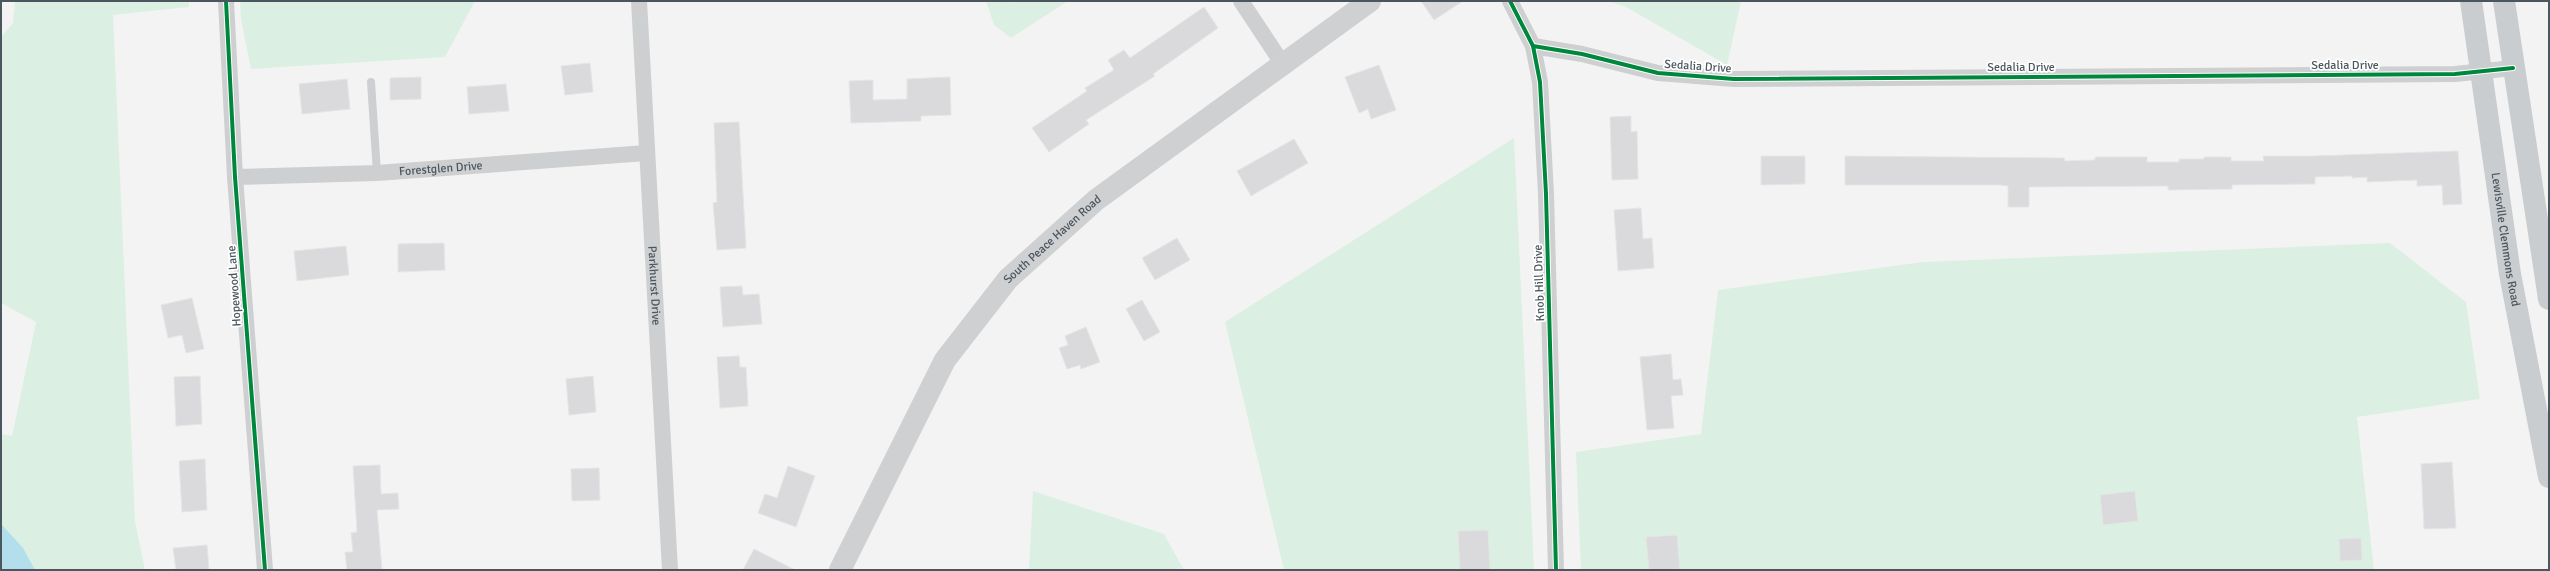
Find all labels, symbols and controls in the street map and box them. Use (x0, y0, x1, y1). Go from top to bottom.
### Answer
street label: Sedalia Drive (1664, 57, 1732, 76)
street label: Sedalia Drive (2311, 58, 2379, 73)
street label: Sedalia Drive (1987, 60, 2055, 75)
street label: Forestglen Drive (399, 158, 483, 179)
street label: Lewisville Clemmons Road (2488, 172, 2523, 308)
street label: South Peace Haven Road (1000, 192, 1104, 287)
street label: Knob Hill Drive (1531, 244, 1548, 322)
street label: Hopewood Lane (224, 245, 245, 327)
street label: Parkhurst Drive (644, 245, 664, 326)

